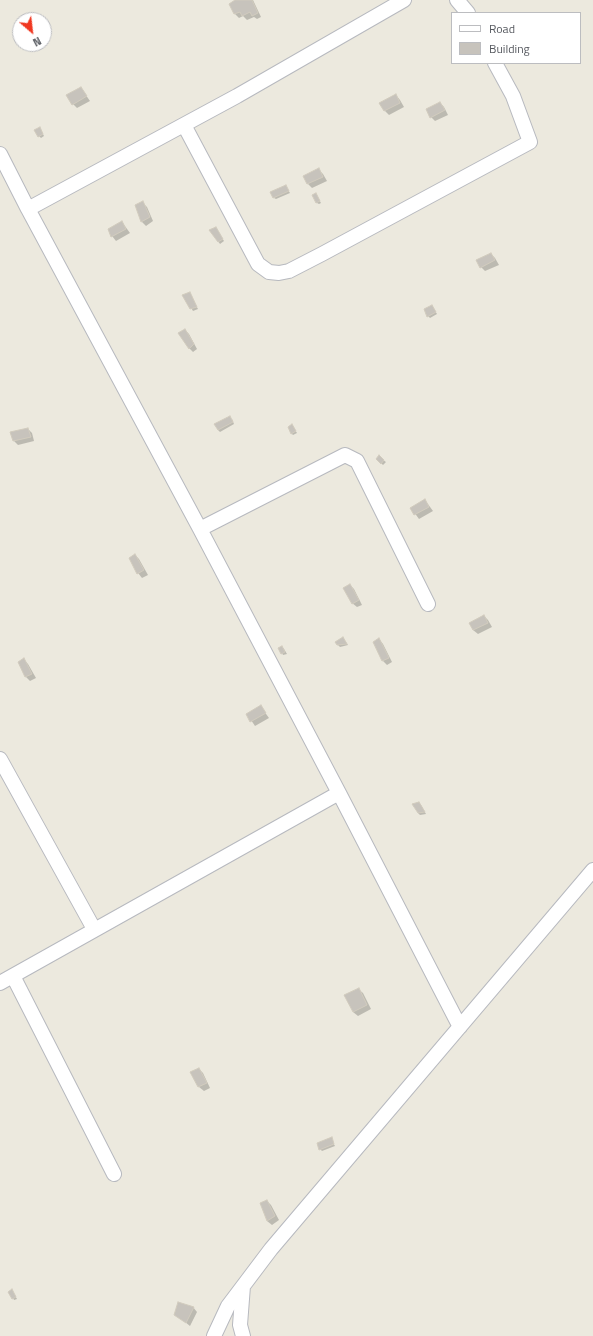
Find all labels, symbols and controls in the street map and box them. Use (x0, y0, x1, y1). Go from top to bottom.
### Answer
north arrow (12, 12, 52, 52)
legend (451, 12, 581, 64)
text: Road (489, 19, 515, 38)
text: N (30, 33, 44, 51)
text: Building (489, 39, 530, 58)

